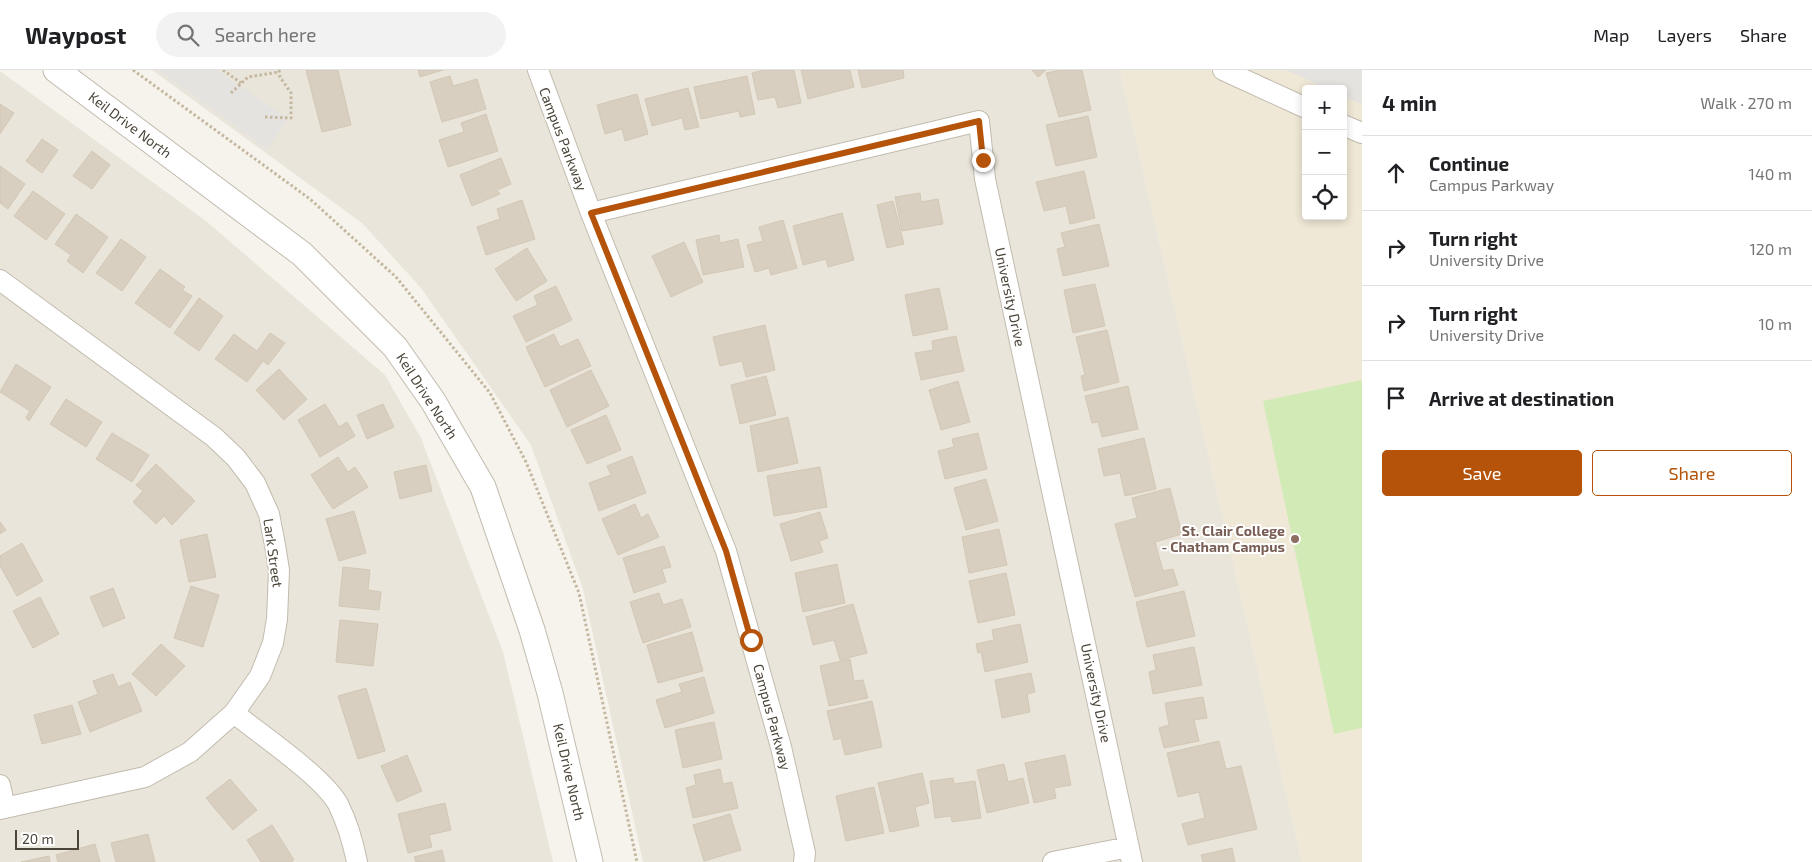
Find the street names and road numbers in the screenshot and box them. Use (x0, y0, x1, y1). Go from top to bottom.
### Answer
street label: Campus Parkway (536, 85, 591, 194)
street label: Keil Drive North (86, 88, 175, 161)
street label: University Drive (992, 246, 1029, 348)
street label: Keil Drive North (393, 349, 462, 442)
street label: Lark Street (260, 517, 287, 589)
street label: University Drive (1078, 642, 1115, 744)
street label: Campus Parkway (750, 662, 795, 773)
street label: Keil Drive North (550, 722, 589, 822)

